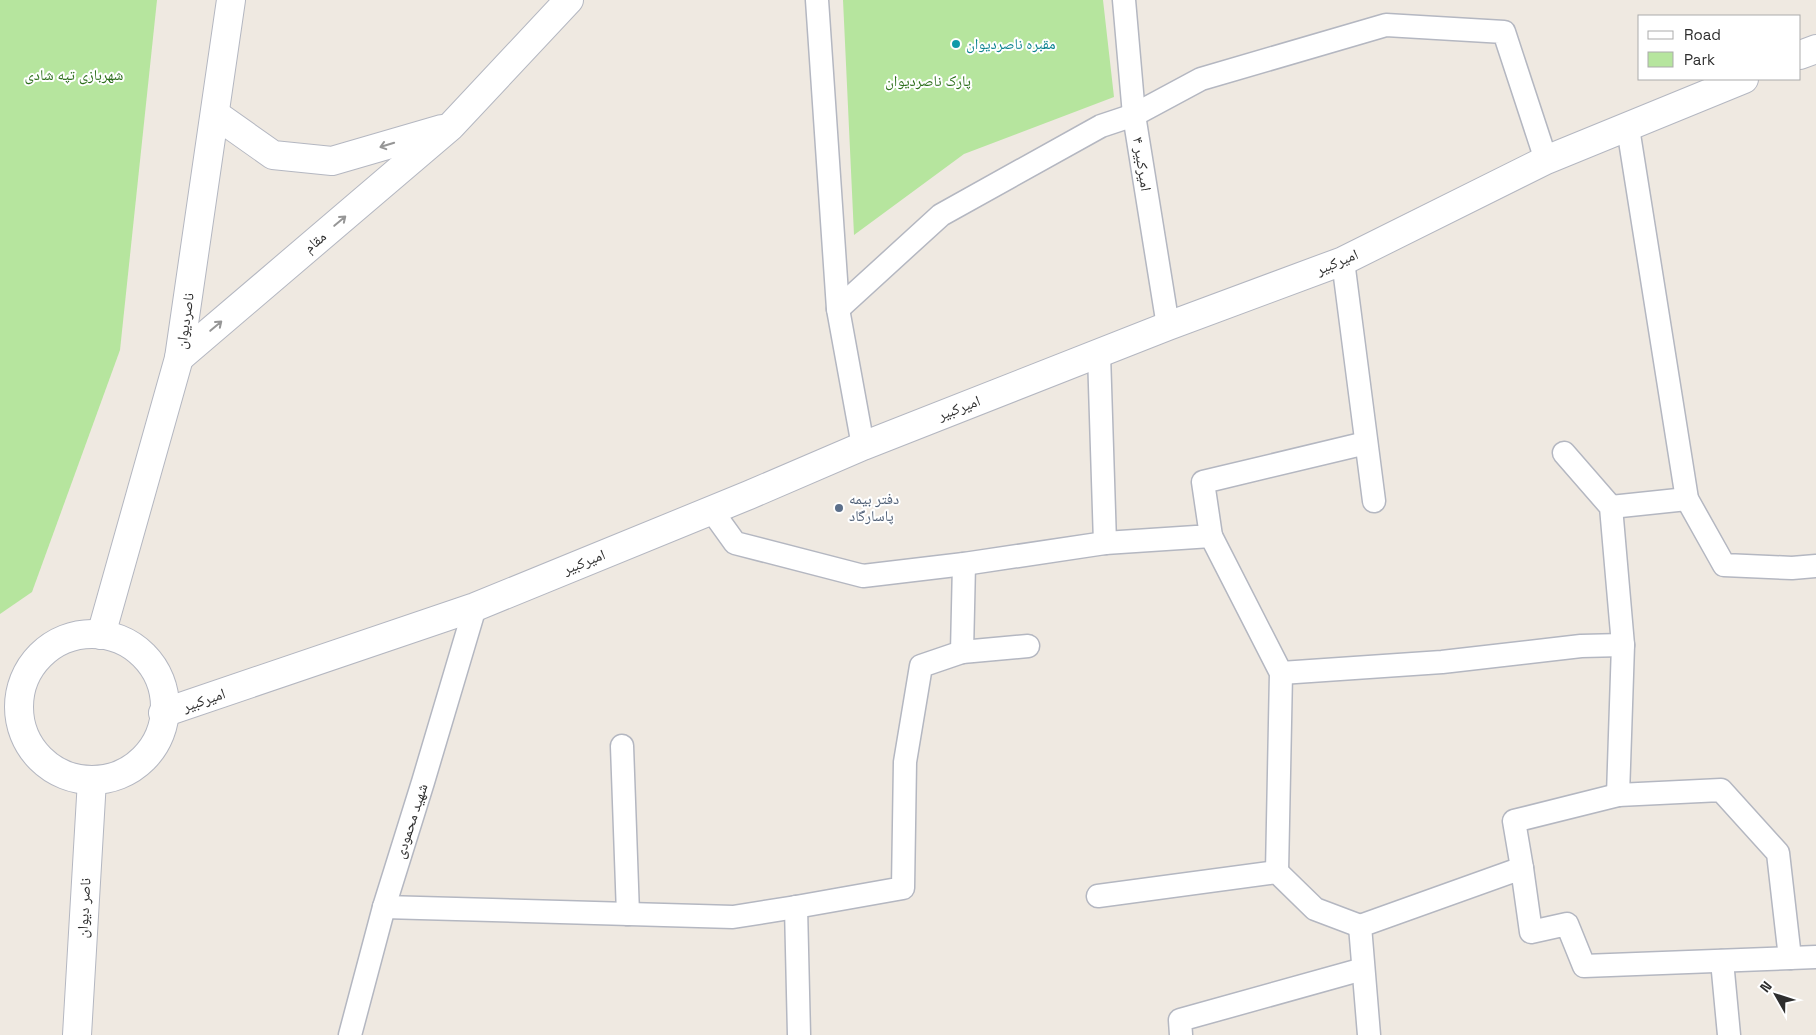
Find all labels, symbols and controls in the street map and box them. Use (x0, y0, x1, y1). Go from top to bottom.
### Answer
legend (1638, 15, 1801, 80)
text: Road (1684, 25, 1721, 44)
place label: مقبره ناصردیوان (966, 34, 1056, 54)
marker: مقبره ناصردیوان (950, 38, 962, 50)
text: Park (1684, 50, 1715, 69)
park label: شهربازی تپه شادی (25, 65, 124, 85)
park label: پارک ناصردیوان (885, 71, 971, 91)
street label: امیرکبیر ۴ (1129, 135, 1156, 192)
one-way arrow (380, 140, 396, 150)
one-way arrow (333, 215, 346, 226)
street label: مقام (299, 227, 331, 257)
street label: امیرکبیر (1312, 244, 1361, 279)
street label: ناصردیوان (171, 292, 199, 350)
one-way arrow (210, 320, 223, 332)
street label: امیرکبیر (934, 391, 983, 425)
place label: دفتر بیمه پاسارگاد (849, 489, 899, 525)
marker: دفتر بیمه پاسارگاد (833, 502, 845, 514)
street label: امیرکبیر (559, 544, 608, 579)
street label: امیرکبیر (179, 683, 228, 716)
street label: شهید محمودی (390, 781, 433, 861)
street label: ناصر دیوان (72, 877, 96, 939)
north arrow (1751, 970, 1801, 1020)
text: N (1756, 978, 1776, 996)

